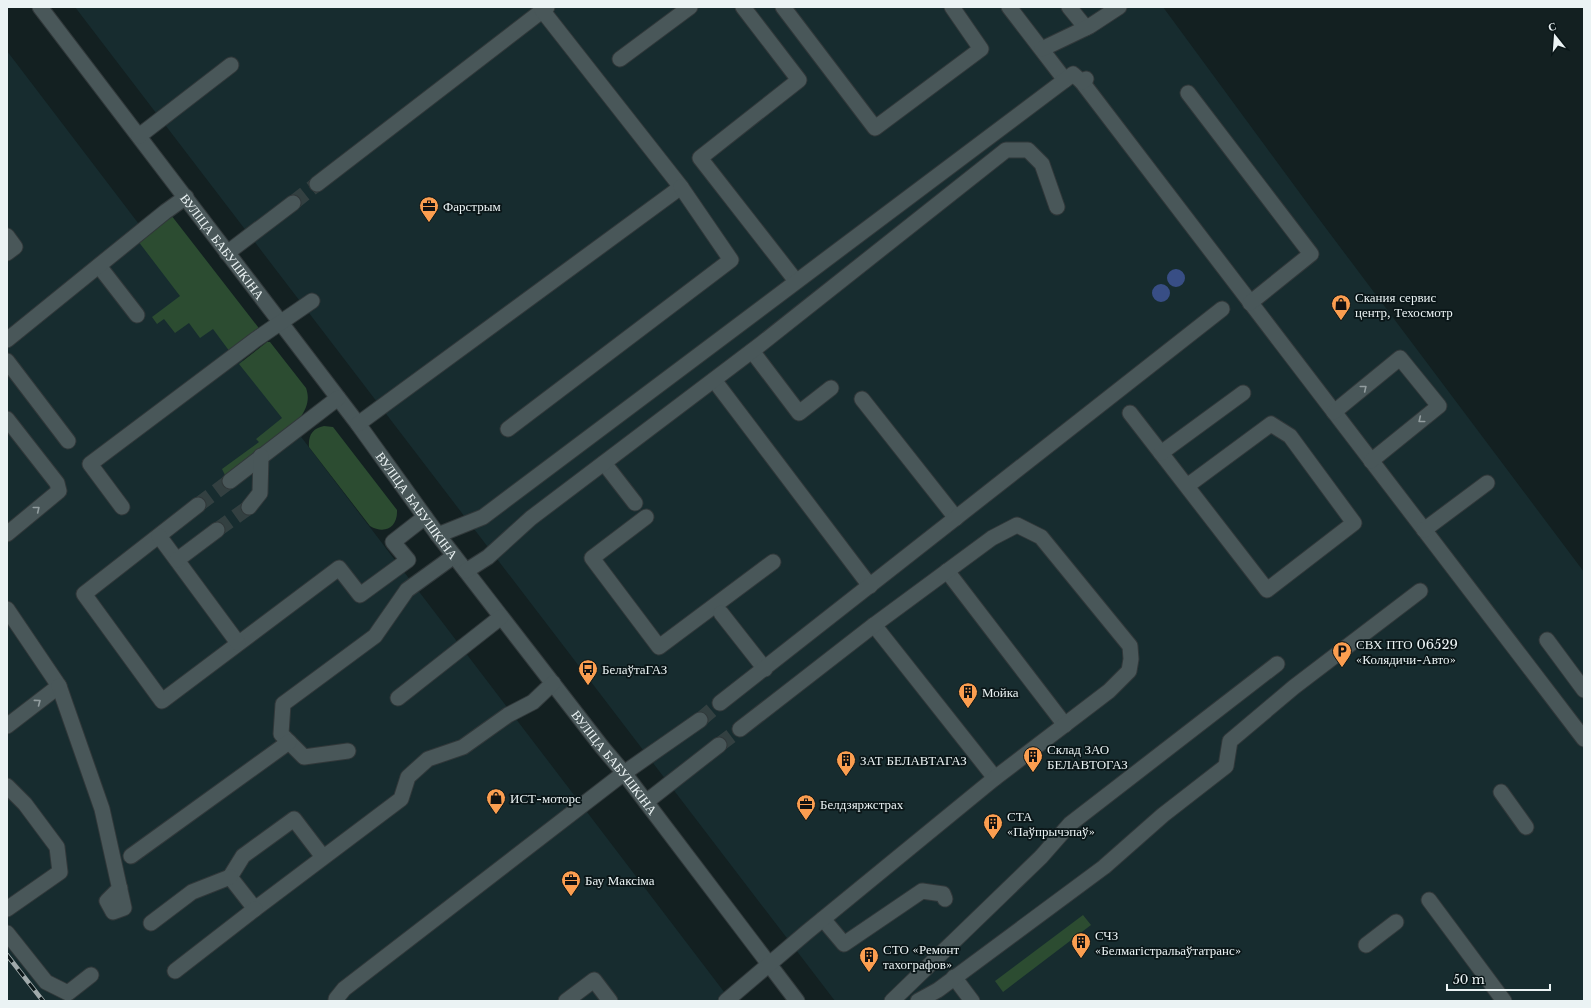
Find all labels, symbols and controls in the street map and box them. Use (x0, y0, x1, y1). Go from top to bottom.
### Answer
north arrow (1535, 16, 1575, 56)
text: С (1546, 19, 1558, 34)
street label: ВУЛІЦА БАБУШКІНА (177, 190, 269, 303)
office icon: Фарстрым (418, 195, 440, 223)
place label: Фарстрым (443, 198, 501, 215)
place label: Скания сервис центр, Техосмотр (1355, 289, 1453, 321)
shop icon: Скания сервис центр, Техосмотр (1330, 293, 1352, 321)
one-way arrow (1360, 385, 1367, 392)
one-way arrow (1419, 416, 1426, 423)
street label: ВУЛІЦА БАБУШКІНА (372, 448, 462, 563)
one-way arrow (33, 507, 40, 514)
place label: СВХ ПТО 06529 «Колядичи-Авто» (1356, 636, 1458, 668)
parking icon: СВХ ПТО 06529 «Колядичи-Авто» (1331, 640, 1353, 668)
bus stop icon: БелаўтаГАЗ (577, 658, 599, 686)
place label: БелаўтаГАЗ (602, 661, 667, 678)
building icon: Мойка (957, 681, 979, 709)
place label: Мойка (982, 684, 1019, 701)
one-way arrow (34, 700, 41, 707)
street label: ВУЛІЦА БАБУШКІНА (568, 706, 661, 819)
place label: Склад ЗАО БЕЛАВТОГАЗ (1047, 741, 1128, 773)
building icon: Склад ЗАО БЕЛАВТОГАЗ (1022, 745, 1044, 773)
building icon: ЗАТ БЕЛАВТАГАЗ (835, 749, 857, 777)
place label: ЗАТ БЕЛАВТАГАЗ (860, 752, 967, 769)
shop icon: ИСТ-моторс (485, 787, 507, 815)
place label: ИСТ-моторс (510, 790, 581, 807)
office icon: Белдзяржстрах (795, 793, 817, 821)
place label: Белдзяржстрах (820, 796, 904, 813)
place label: СТА «Паўпрычэпаў» (1007, 808, 1095, 840)
building icon: СТА «Паўпрычэпаў» (982, 812, 1004, 840)
office icon: Бау Максіма (560, 869, 582, 897)
place label: Бау Максіма (585, 872, 655, 889)
place label: СЧЗ «Белмагістральаўтатранс» (1095, 927, 1241, 959)
building icon: СЧЗ «Белмагістральаўтатранс» (1070, 931, 1092, 959)
place label: СТО «Ремонт тахографов» (883, 941, 959, 973)
building icon: СТО «Ремонт тахографов» (858, 945, 880, 973)
scale bar (1447, 966, 1550, 992)
text: 50 m (1453, 972, 1485, 987)

